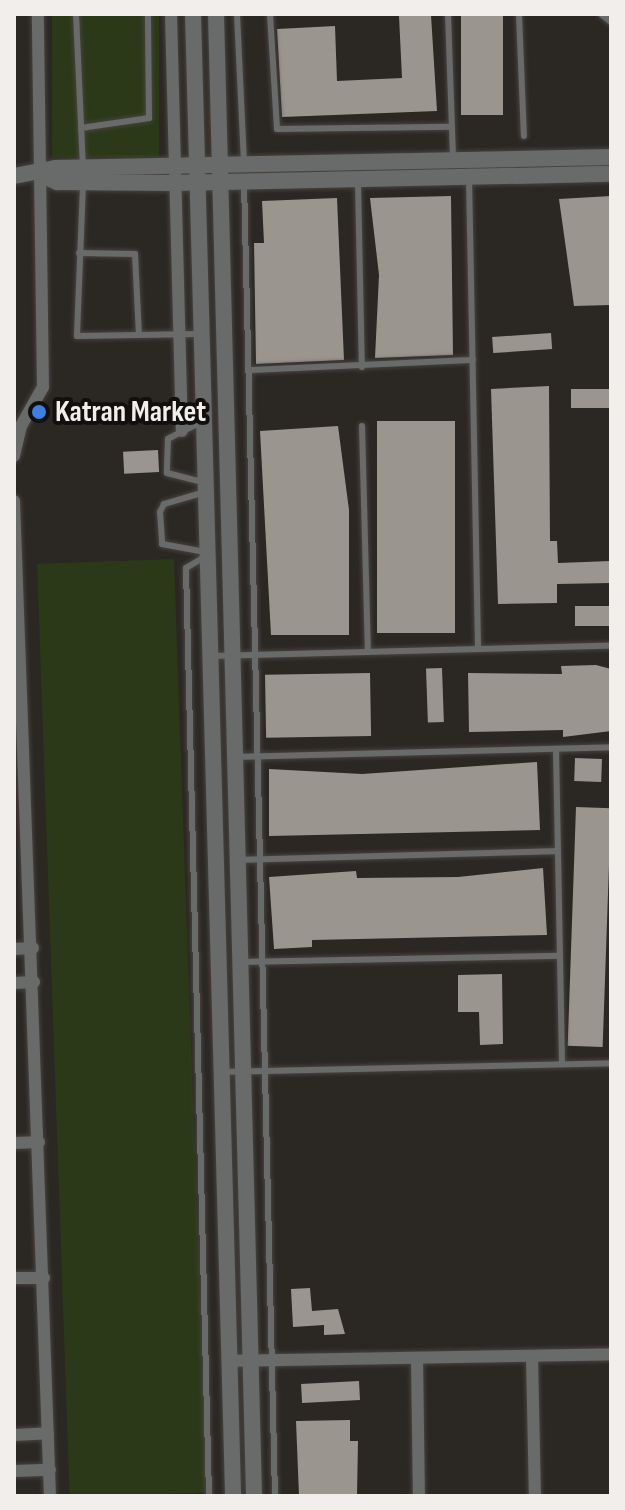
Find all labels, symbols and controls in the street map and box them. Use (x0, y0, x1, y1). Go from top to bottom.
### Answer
place label: Katran Market (55, 394, 206, 430)
marker: Katran Market (30, 403, 48, 421)

